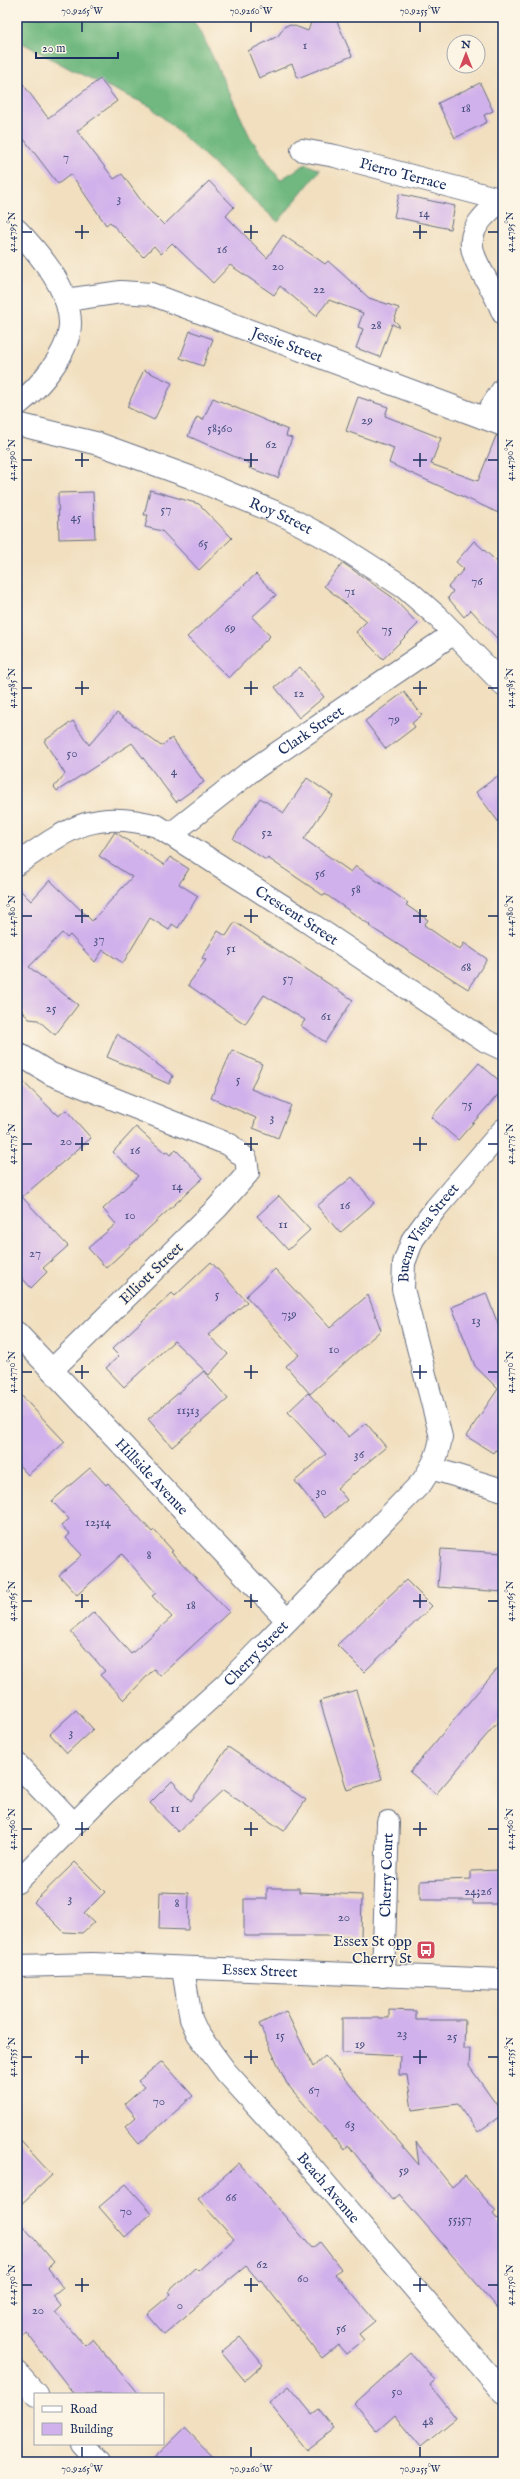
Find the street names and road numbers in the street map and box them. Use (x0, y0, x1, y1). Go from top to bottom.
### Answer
street label: Pierro Terrace (357, 154, 449, 195)
street label: Jessie Street (247, 323, 325, 367)
street label: Roy Street (246, 494, 316, 539)
street label: Clark Street (274, 702, 347, 760)
street label: Crescent Street (251, 882, 342, 950)
street label: Buena Vista Street (394, 1179, 463, 1283)
street label: Elliott Street (115, 1238, 187, 1308)
street label: Hillside Avenue (111, 1434, 192, 1519)
street label: Cherry Street (220, 1617, 293, 1690)
street label: Cherry Court (376, 1833, 398, 1918)
street label: Essex Street (222, 1960, 298, 1982)
street label: Beach Avenue (293, 2149, 364, 2227)

